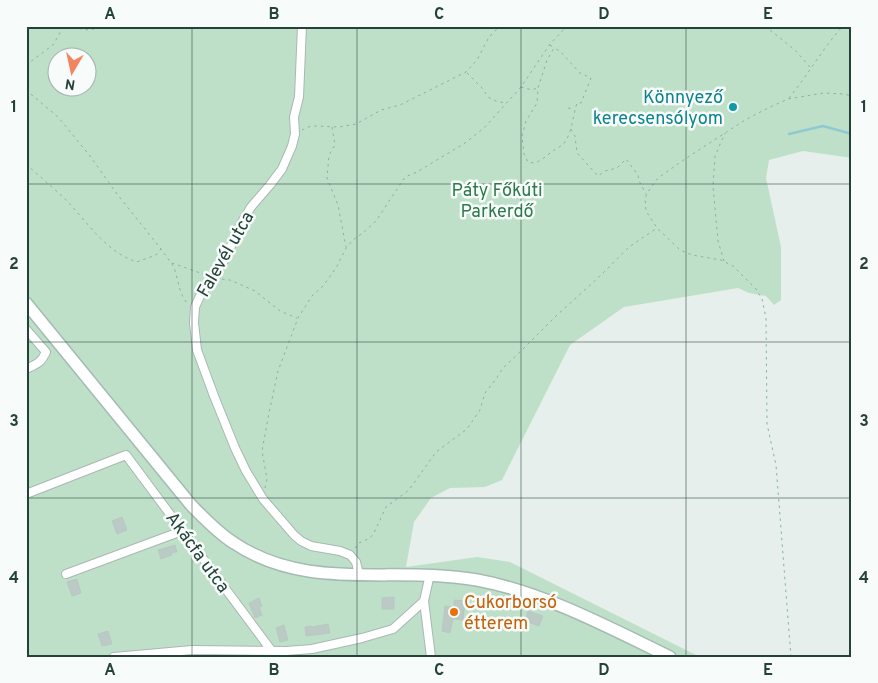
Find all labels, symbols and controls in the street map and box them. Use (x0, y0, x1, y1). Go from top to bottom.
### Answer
text: A (104, 5, 116, 25)
text: B (268, 5, 280, 25)
text: C (434, 5, 444, 25)
text: D (598, 5, 610, 25)
text: E (763, 5, 773, 25)
north arrow (48, 48, 98, 98)
text: N (64, 74, 77, 93)
place label: Könnyező kerecsensólyom (593, 87, 724, 131)
text: 1 (11, 98, 17, 118)
text: 1 (861, 98, 867, 118)
marker: Könnyező kerecsensólyom (727, 101, 739, 113)
park label: Páty Főkúti Parkerdő (452, 180, 542, 224)
street label: Falevél utca (193, 208, 260, 302)
text: 2 (9, 255, 19, 275)
text: 2 (859, 255, 869, 275)
text: 3 (9, 412, 19, 432)
text: 3 (859, 412, 869, 432)
street label: Akácfa utca (160, 508, 234, 598)
text: 4 (9, 569, 19, 589)
text: 4 (859, 569, 869, 589)
place label: Cukorborsó étterem (464, 592, 557, 636)
marker: Cukorborsó étterem (448, 606, 460, 618)
text: A (104, 661, 116, 681)
text: B (268, 661, 280, 681)
text: C (434, 661, 444, 681)
text: D (598, 661, 610, 681)
text: E (763, 661, 773, 681)

